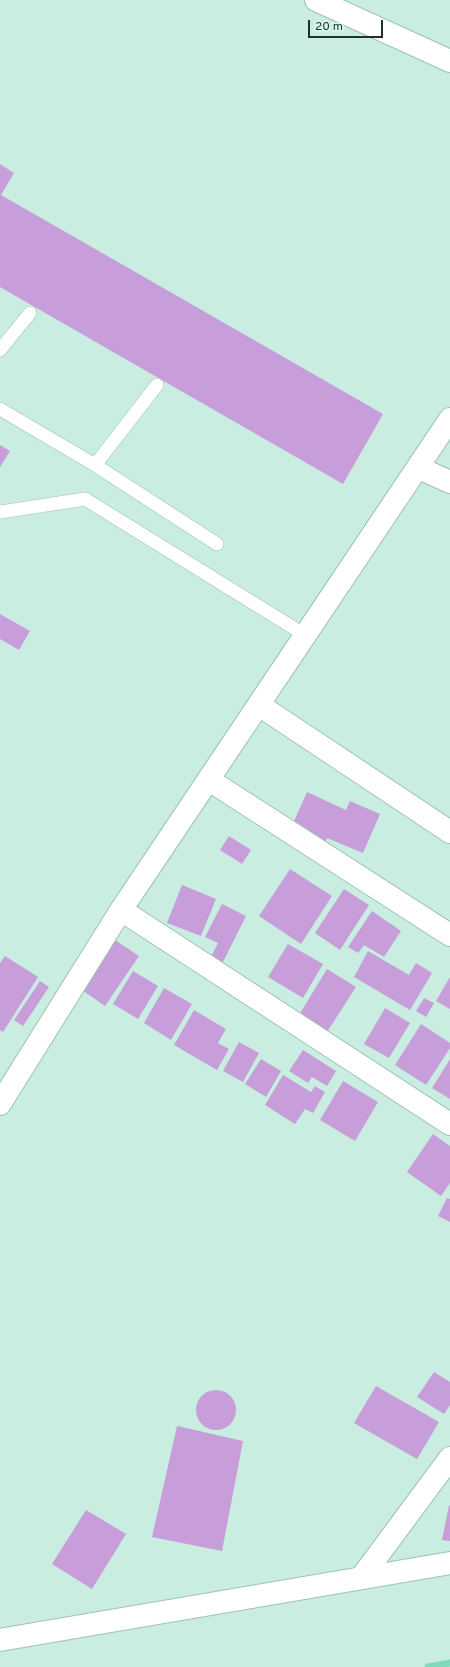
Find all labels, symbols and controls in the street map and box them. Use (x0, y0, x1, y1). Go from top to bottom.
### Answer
scale bar (310, 12, 385, 38)
text: 20 m (315, 19, 343, 35)

